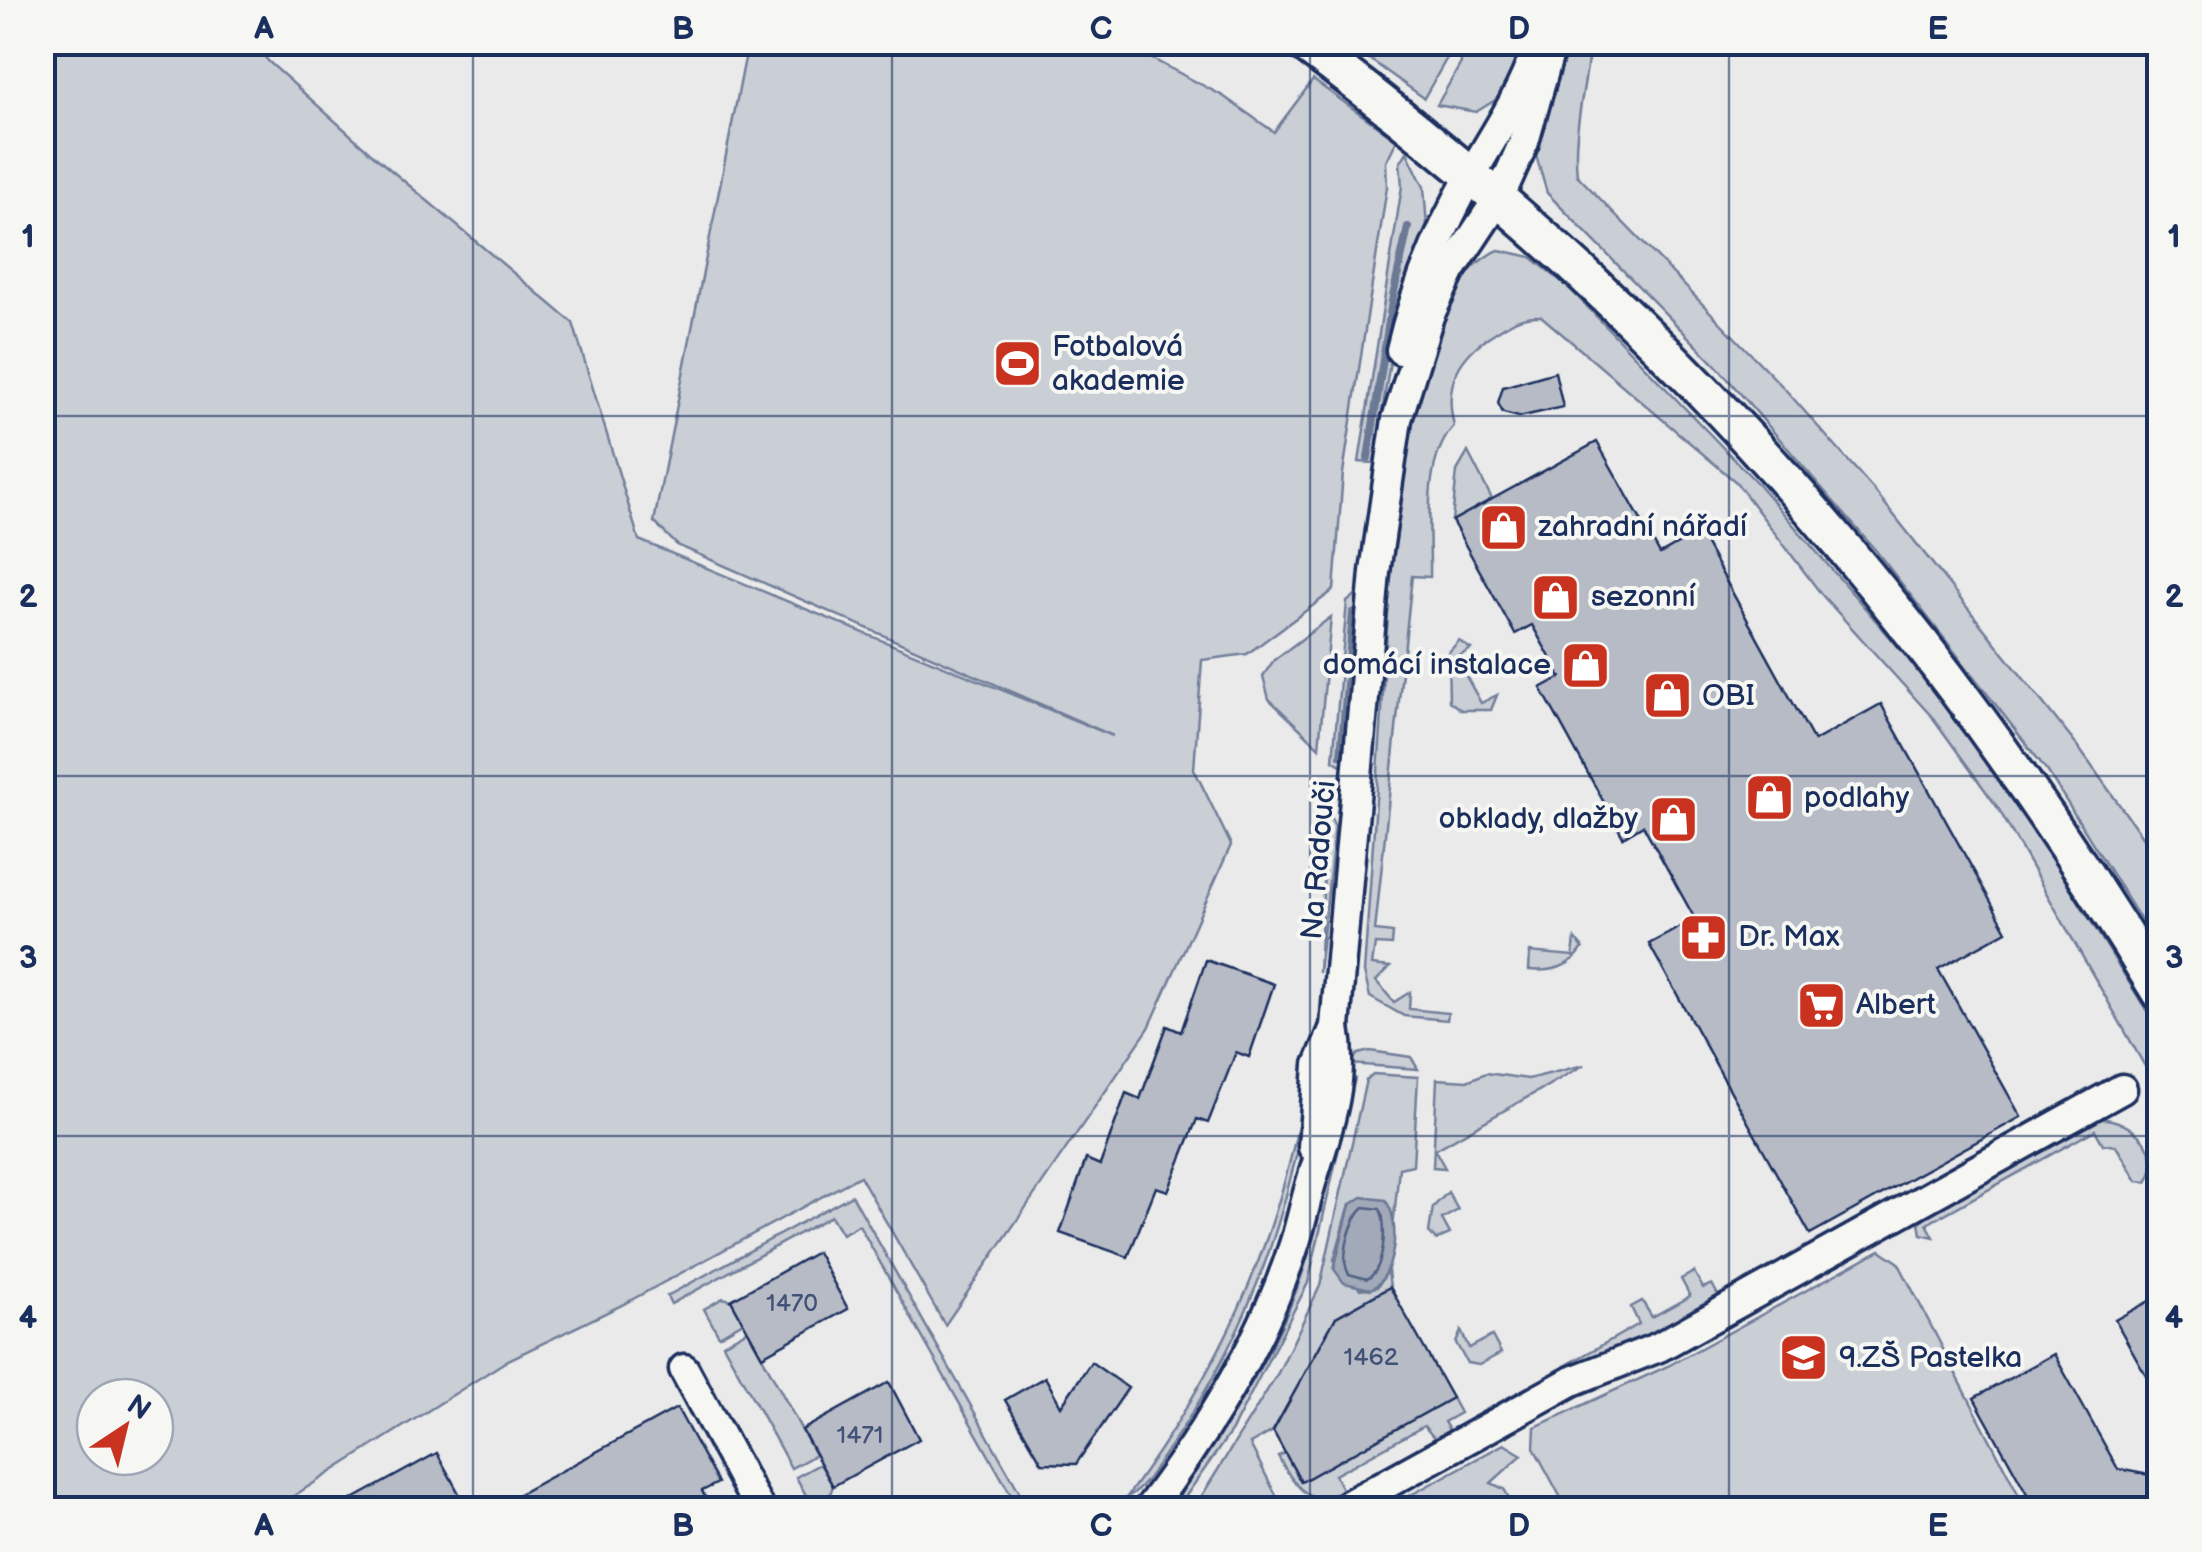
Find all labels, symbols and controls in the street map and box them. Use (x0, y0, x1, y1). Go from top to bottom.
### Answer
text: A (253, 10, 274, 49)
text: B (672, 10, 694, 49)
text: C (1090, 10, 1112, 49)
text: D (1508, 10, 1530, 49)
text: E (1928, 10, 1948, 49)
text: 1 (21, 218, 35, 257)
text: 1 (2167, 218, 2181, 257)
place label: Fotbalová akademie (1052, 329, 1185, 399)
sports icon: Fotbalová akademie (991, 338, 1043, 390)
shop icon: zahradní nářadí (1477, 501, 1529, 553)
place label: zahradní nářadí (1538, 509, 1748, 545)
shop icon: sezonní (1530, 571, 1582, 623)
text: 2 (18, 578, 38, 617)
text: 2 (2164, 578, 2184, 617)
place label: sezonní (1591, 579, 1696, 615)
shop icon: domácí instalace (1560, 639, 1612, 691)
place label: domácí instalace (1323, 647, 1551, 683)
shop icon: OBI (1641, 670, 1693, 722)
place label: OBI (1702, 678, 1755, 714)
shop icon: podlahy (1743, 772, 1795, 824)
street label: Na Radouči (1294, 779, 1344, 941)
place label: podlahy (1804, 780, 1910, 816)
shop icon: obklady, dlažby (1647, 793, 1699, 845)
place label: obklady, dlažby (1438, 801, 1638, 837)
pharmacy icon: Dr. Max (1677, 911, 1729, 963)
place label: Dr. Max (1738, 919, 1840, 955)
text: 3 (19, 939, 37, 978)
text: 3 (2165, 939, 2183, 978)
supermarket icon: Albert (1795, 979, 1847, 1031)
place label: Albert (1856, 987, 1936, 1023)
house number: 1470 (766, 1288, 818, 1319)
text: 4 (19, 1299, 38, 1338)
text: 4 (2165, 1299, 2184, 1338)
school or university icon: 9.ZŠ Pastelka (1778, 1332, 1830, 1384)
place label: 9.ZŠ Pastelka (1839, 1340, 2022, 1376)
house number: 1462 (1344, 1342, 1399, 1373)
north arrow (75, 1377, 175, 1477)
text: N (120, 1388, 157, 1427)
house number: 1471 (837, 1420, 883, 1451)
text: A (253, 1507, 274, 1546)
text: B (672, 1507, 694, 1546)
text: C (1090, 1507, 1112, 1546)
text: D (1508, 1507, 1530, 1546)
text: E (1928, 1507, 1948, 1546)

